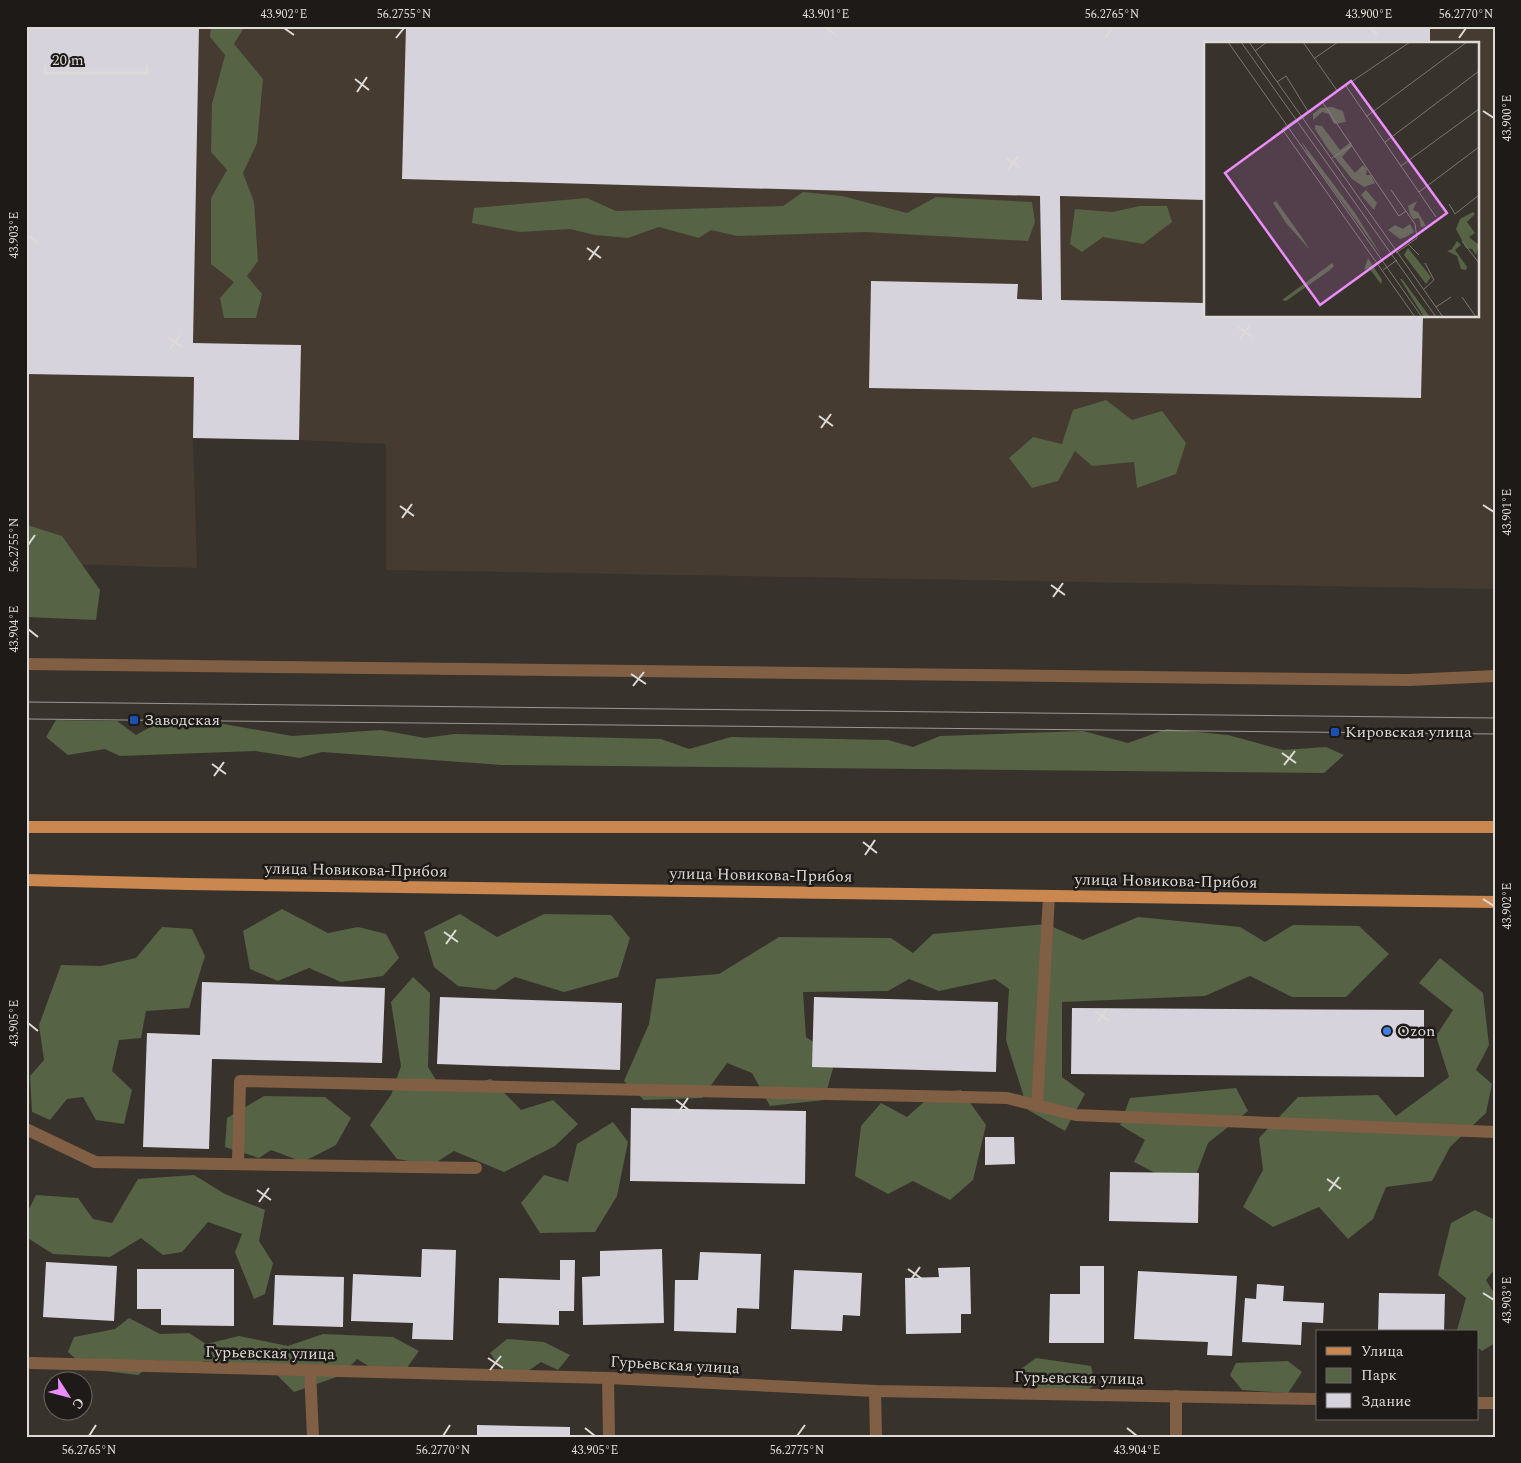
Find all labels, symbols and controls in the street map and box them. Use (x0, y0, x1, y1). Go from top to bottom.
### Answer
text: 43.902°E (261, 5, 307, 24)
text: 56.2755°N (377, 5, 431, 24)
text: 43.901°E (803, 5, 849, 24)
text: 56.2765°N (1085, 5, 1139, 24)
text: 43.900°E (1346, 5, 1392, 24)
text: 56.2770°N (1439, 5, 1493, 24)
scale bar (45, 42, 148, 74)
inset map (1204, 42, 1478, 318)
text: 20 m (52, 49, 84, 72)
text: 43.900°E (1498, 95, 1517, 141)
text: 43.903°E (5, 212, 24, 258)
text: 43.901°E (1498, 489, 1517, 535)
text: 56.2755°N (5, 518, 24, 572)
text: 43.904°E (5, 606, 24, 652)
place label: Заводская (144, 708, 220, 732)
marker: Заводская (128, 714, 140, 726)
place label: Кировская улица (1345, 720, 1472, 744)
marker: Кировская улица (1329, 726, 1341, 738)
street label: улица Новикова-Прибоя (263, 856, 448, 884)
street label: улица Новикова-Прибоя (668, 861, 853, 889)
street label: улица Новикова-Прибоя (1073, 867, 1258, 895)
text: 43.902°E (1498, 883, 1517, 929)
text: 43.905°E (5, 1000, 24, 1046)
place label: Ozon (1397, 1019, 1435, 1043)
marker: Ozon (1381, 1025, 1393, 1037)
text: 43.903°E (1498, 1277, 1517, 1323)
legend (1316, 1330, 1478, 1420)
street label: Гурьевская улица (205, 1340, 335, 1366)
text: Улица (1361, 1340, 1404, 1363)
street label: Гурьевская улица (610, 1350, 741, 1380)
text: Парк (1361, 1364, 1397, 1387)
street label: Гурьевская улица (1014, 1365, 1144, 1391)
north arrow (42, 1370, 92, 1420)
text: Здание (1361, 1390, 1411, 1413)
text: С (67, 1393, 90, 1414)
text: 56.2765°N (62, 1441, 116, 1460)
text: 56.2770°N (416, 1441, 470, 1460)
text: 43.905°E (572, 1441, 618, 1460)
text: 56.2775°N (770, 1441, 824, 1460)
text: 43.904°E (1114, 1441, 1160, 1460)

